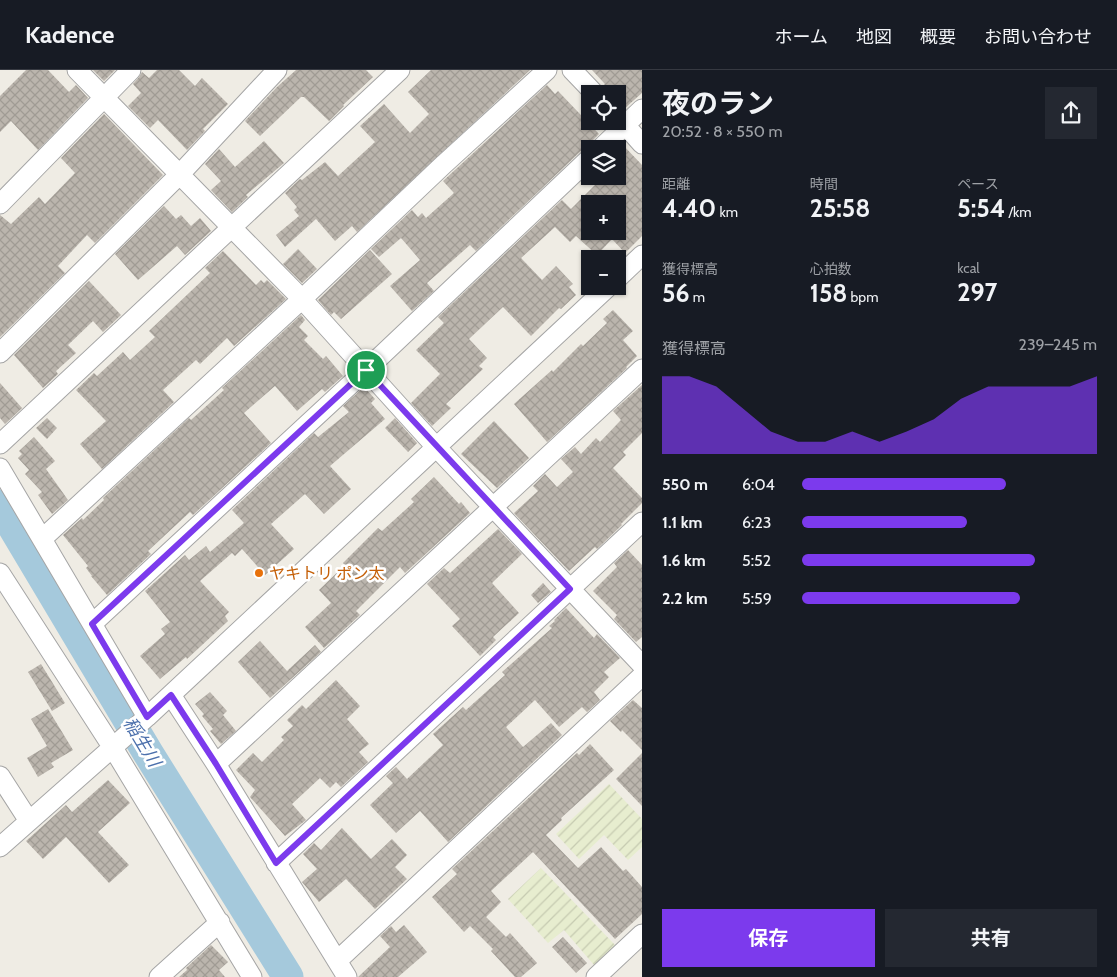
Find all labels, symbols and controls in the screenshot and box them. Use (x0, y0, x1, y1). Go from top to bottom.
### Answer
text: Kadence (25, 20, 114, 49)
text: ホーム (775, 26, 828, 48)
text: 地図 (856, 26, 892, 48)
text: 概要 (920, 26, 956, 48)
text: お問い合わせ (984, 26, 1092, 48)
map controls (581, 85, 626, 295)
button: locate (581, 85, 626, 130)
text: 夜のラン (662, 86, 774, 120)
button: share (1045, 87, 1097, 139)
text: 20:52 · 8 × 550 m (662, 122, 782, 141)
button: layers (581, 140, 626, 185)
text: 距離 (662, 175, 690, 193)
text: 時間 (810, 175, 838, 193)
text: ペース (957, 175, 999, 193)
text: 4.40 (662, 193, 716, 223)
text: 25:58 (810, 193, 870, 223)
text: 5:54 (957, 193, 1005, 223)
button: + (581, 195, 626, 240)
text: km (716, 203, 738, 221)
text: /km (1005, 203, 1032, 221)
button: − (581, 250, 626, 295)
text: kcal (957, 259, 980, 277)
text: 獲得標高 (662, 260, 718, 278)
text: 心拍数 (810, 260, 852, 278)
text: 297 (957, 277, 997, 307)
text: 56 (662, 278, 689, 308)
text: 158 (810, 278, 847, 308)
text: m (689, 288, 705, 306)
text: bpm (847, 288, 878, 306)
text: 239–245 m (1019, 335, 1097, 354)
text: 獲得標高 (662, 339, 726, 358)
pin (345, 349, 387, 391)
icon: arrive (352, 356, 380, 384)
text: 550 m (662, 475, 708, 494)
text: 6:04 (742, 475, 775, 494)
text: 1.1 km (662, 513, 702, 532)
text: 6:23 (742, 513, 771, 532)
text: 1.6 km (662, 551, 706, 570)
text: 5:52 (742, 551, 771, 570)
place label: ヤキトリ ポン太 (269, 564, 385, 583)
marker: ヤキトリ ポン太 (253, 567, 265, 579)
text: 2.2 km (662, 589, 708, 608)
text: 5:59 (742, 589, 772, 608)
water label: 稲生川 (119, 713, 166, 773)
button: 保存 (662, 909, 875, 967)
button: 共有 (885, 909, 1097, 967)

